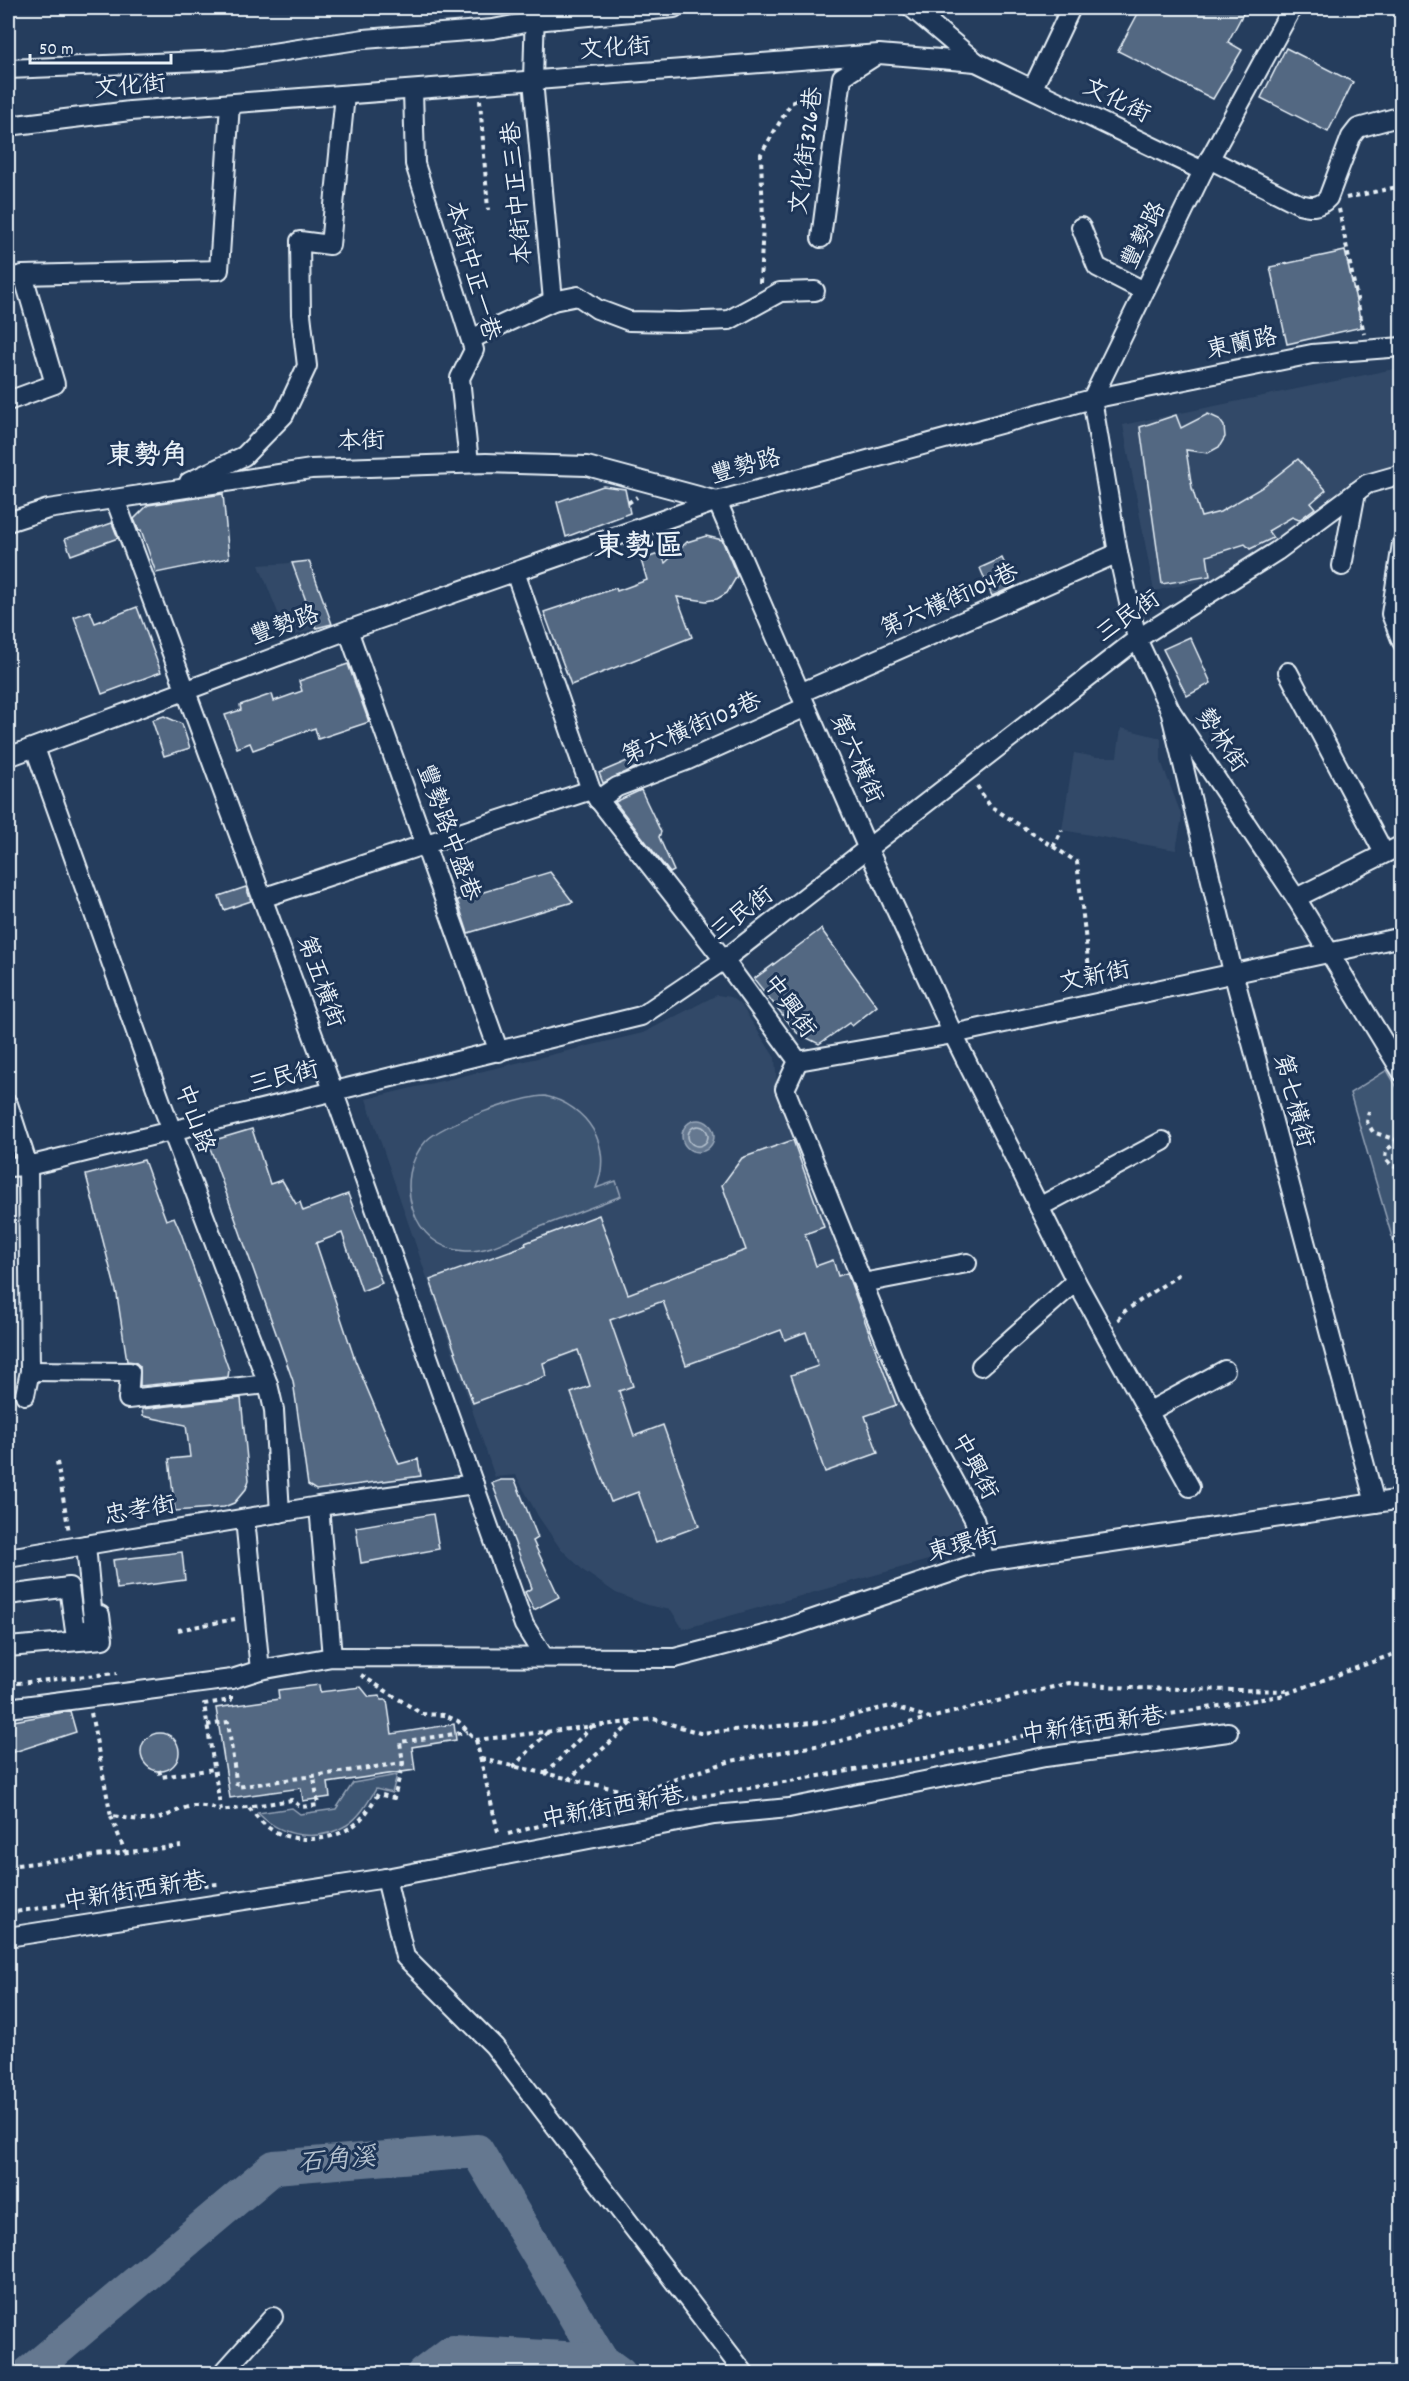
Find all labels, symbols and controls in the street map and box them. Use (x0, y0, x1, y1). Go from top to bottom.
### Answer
scale bar (30, 27, 171, 65)
street label: 文化街 (578, 31, 652, 69)
text: 50 m (39, 38, 74, 63)
street label: 文化街 (93, 68, 167, 108)
street label: 文化街 (1076, 71, 1156, 133)
street label: 文化街326巷 (783, 85, 833, 217)
street label: 本街中正三巷 (496, 120, 542, 266)
street label: 豐勢路 (1114, 196, 1176, 276)
street label: 本街中正一巷 (435, 197, 507, 345)
street label: 東蘭路 (1203, 321, 1281, 369)
street label: 本街 (336, 425, 386, 461)
district label: 東勢角 (107, 438, 188, 477)
street label: 豐勢路 (707, 442, 785, 494)
district label: 東勢區 (594, 528, 684, 571)
street label: 第六橫街104巷 (875, 556, 1025, 648)
street label: 三民街 (1090, 583, 1168, 653)
street label: 豐勢路 (245, 599, 325, 655)
street label: 第六橫街103巷 (617, 685, 767, 775)
street label: 勢林街 (1186, 702, 1254, 780)
street label: 第六橫街 (820, 708, 890, 810)
street label: 豐勢路中盛巷 (406, 760, 488, 906)
street label: 三民街 (704, 879, 782, 951)
street label: 第五橫街 (287, 931, 351, 1033)
street label: 文新街 (1056, 954, 1134, 1002)
street label: 中興街 (753, 968, 823, 1046)
street label: 第七橫街 (1263, 1050, 1321, 1152)
street label: 三民街 (245, 1054, 323, 1104)
street label: 中山路 (165, 1079, 221, 1159)
street label: 中興街 (941, 1427, 1005, 1507)
street label: 忠孝街 (102, 1489, 178, 1535)
street label: 東環街 (924, 1520, 1002, 1572)
street label: 中新街西新巷 (1019, 1700, 1167, 1754)
street label: 中新街西新巷 (539, 1780, 687, 1838)
street label: 中新街西新巷 (61, 1865, 209, 1921)
water label: 石角溪 (297, 2140, 379, 2184)

